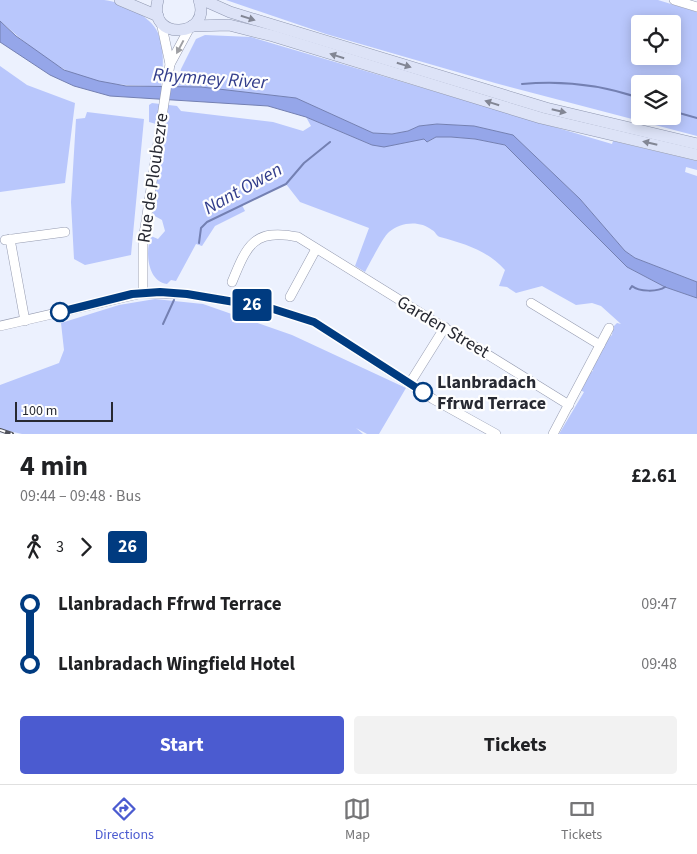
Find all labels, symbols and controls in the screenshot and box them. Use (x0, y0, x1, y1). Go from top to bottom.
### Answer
one-way arrow (241, 14, 256, 22)
map controls (631, 15, 681, 125)
button: locate (631, 15, 681, 65)
one-way arrow (176, 40, 184, 54)
one-way arrow (329, 51, 344, 59)
one-way arrow (396, 61, 411, 69)
water label: Rhymney River (152, 62, 269, 97)
button: layers (631, 75, 681, 125)
one-way arrow (485, 98, 500, 106)
one-way arrow (552, 107, 567, 115)
street label: Rue de Ploubezre (132, 111, 174, 245)
one-way arrow (642, 139, 657, 147)
water label: Nant Owen (199, 156, 287, 222)
line badge: 26 (230, 289, 274, 321)
street label: Garden Street (392, 290, 494, 364)
text: 26 (242, 292, 262, 317)
unlabelled marker (50, 302, 70, 322)
place label: Llanbradach Ffrwd Terrace (437, 370, 546, 416)
marker: Llanbradach Ffrwd Terrace (413, 382, 433, 402)
scale bar (15, 399, 112, 422)
text: 100 m (22, 401, 57, 421)
text: 4 min (20, 446, 88, 486)
text: £2.61 (631, 463, 677, 490)
text: 09:44 – 09:48 · Bus (20, 485, 141, 507)
icon: walk (20, 533, 48, 561)
icon: forward (72, 533, 100, 561)
text: 26 (118, 534, 137, 559)
text: 3 (56, 536, 64, 558)
text: Llanbradach Ffrwd Terrace (58, 591, 282, 618)
text: 09:47 (641, 593, 677, 615)
text: Llanbradach Wingfield Hotel (58, 651, 295, 678)
text: 09:48 (641, 653, 677, 675)
button: Start (20, 716, 344, 774)
button: Tickets (354, 716, 677, 774)
tab: Directions (95, 795, 154, 845)
tab: Map (343, 795, 371, 845)
tab: Tickets (561, 795, 602, 845)

